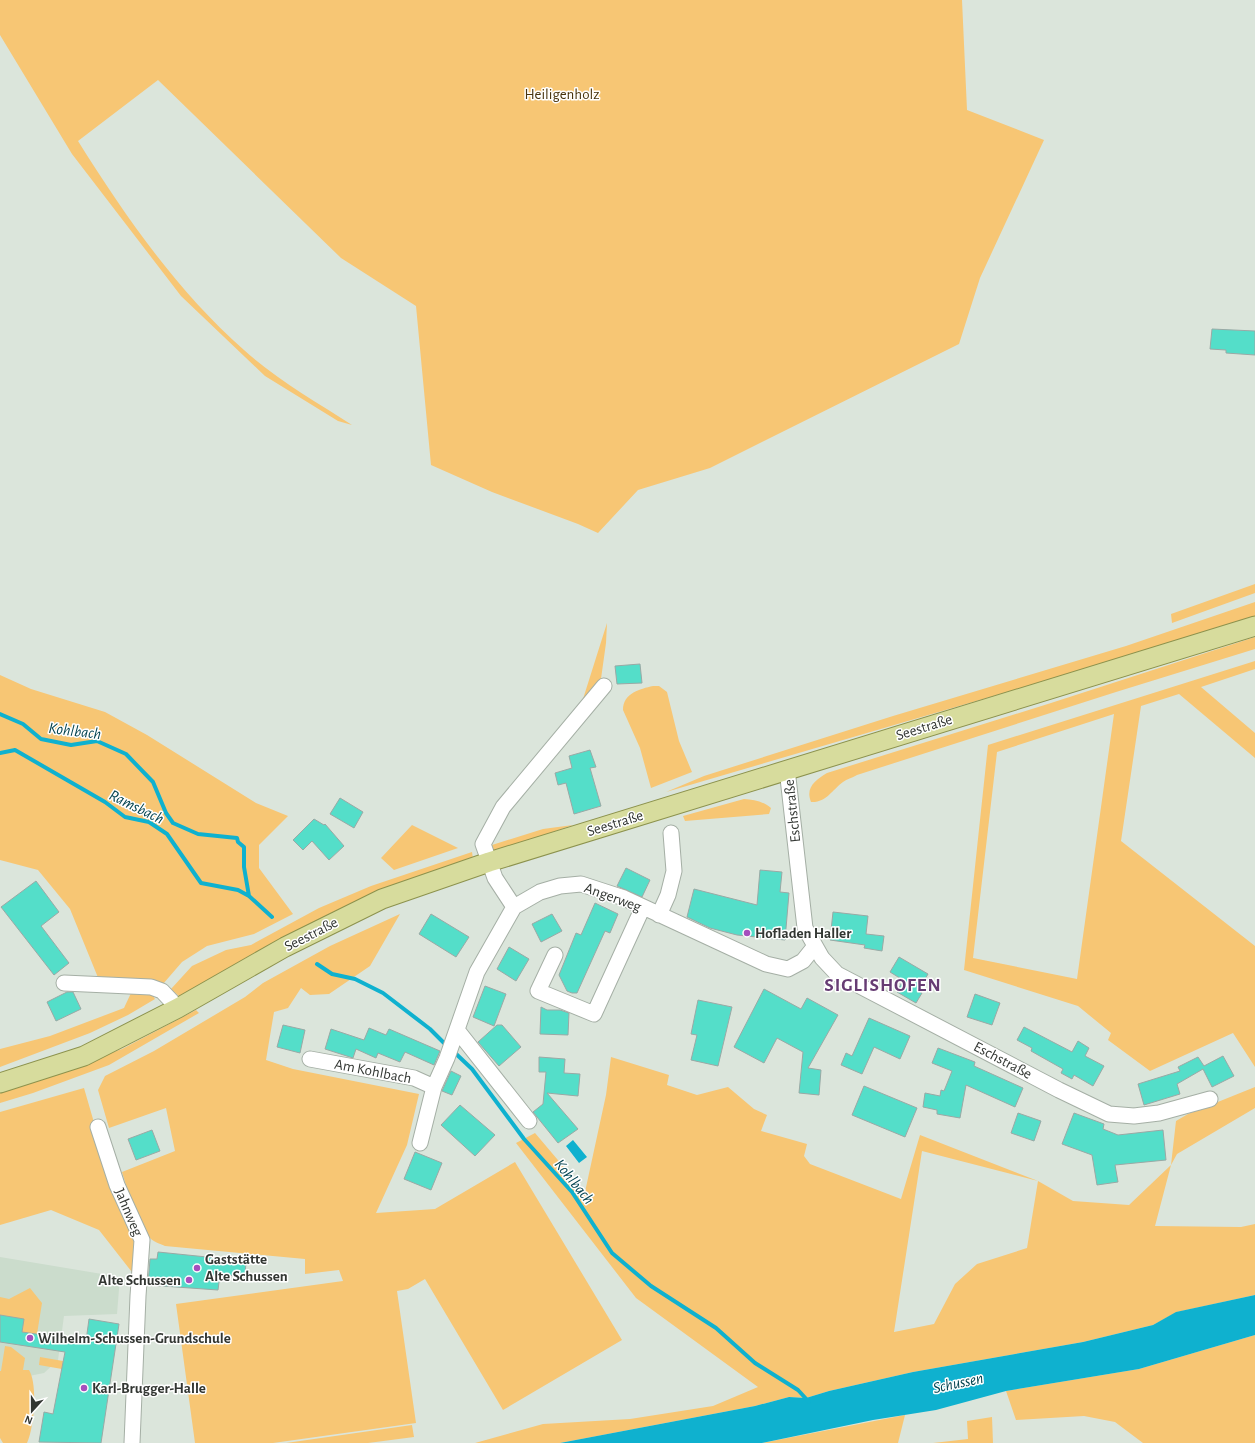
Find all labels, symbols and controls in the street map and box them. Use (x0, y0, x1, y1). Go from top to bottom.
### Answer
park label: Heiligenholz (525, 87, 599, 102)
street label: Seestraße (894, 712, 954, 743)
water label: Kohlbach (48, 720, 102, 742)
street label: Eschstraße (782, 778, 803, 843)
water label: Ramsbach (107, 787, 166, 827)
street label: Seestraße (585, 808, 645, 839)
street label: Angerweg (582, 880, 644, 915)
street label: Seestraße (282, 915, 340, 954)
place label: Hofladen Haller (755, 926, 852, 941)
marker: Hofladen Haller (742, 928, 752, 938)
district label: SIGLISHOFEN (824, 976, 942, 995)
street label: Eschstraße (971, 1039, 1034, 1082)
street label: Am Kohlbach (333, 1057, 413, 1086)
water label: Kohlbach (551, 1156, 597, 1207)
street label: Jahnweg (112, 1186, 146, 1239)
place label: Gaststätte Alte Schussen (205, 1252, 288, 1284)
marker: Gaststätte Alte Schussen (192, 1263, 202, 1273)
place label: Alte Schussen (98, 1273, 181, 1288)
marker: Alte Schussen (184, 1275, 194, 1285)
place label: Wilhelm-Schussen-Grundschule (38, 1331, 231, 1346)
marker: Wilhelm-Schussen-Grundschule (25, 1333, 35, 1343)
water label: Schussen (932, 1370, 985, 1396)
place label: Karl-Brugger-Halle (92, 1381, 206, 1396)
marker: Karl-Brugger-Halle (79, 1383, 89, 1393)
north arrow (12, 1391, 52, 1431)
text: N (23, 1413, 34, 1426)

